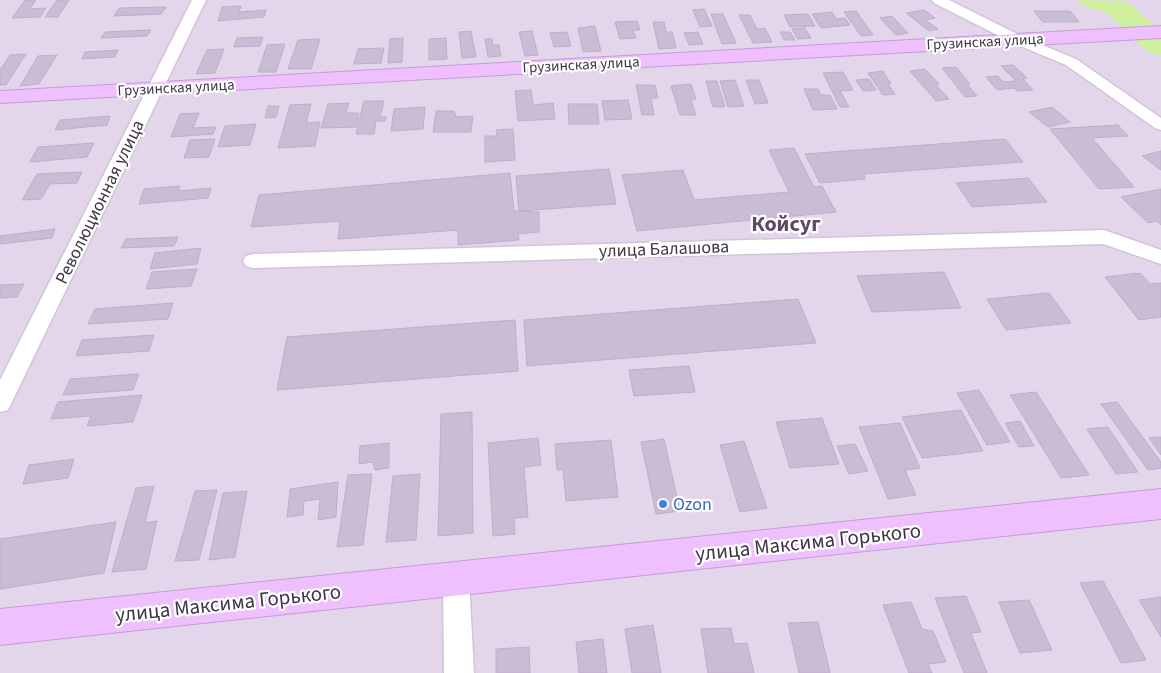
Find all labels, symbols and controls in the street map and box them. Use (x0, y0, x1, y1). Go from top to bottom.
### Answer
street label: Грузинская улица (926, 28, 1044, 56)
street label: Грузинская улица (522, 51, 640, 79)
street label: Грузинская улица (117, 74, 235, 102)
street label: Революционная улица (49, 116, 151, 288)
district label: Койсуг (751, 208, 821, 240)
street label: улица Балашова (598, 234, 730, 264)
place label: Ozon (673, 492, 712, 517)
marker: Ozon (657, 498, 669, 510)
street label: улица Максима Горького (694, 515, 922, 569)
street label: улица Максима Горького (114, 576, 342, 630)

